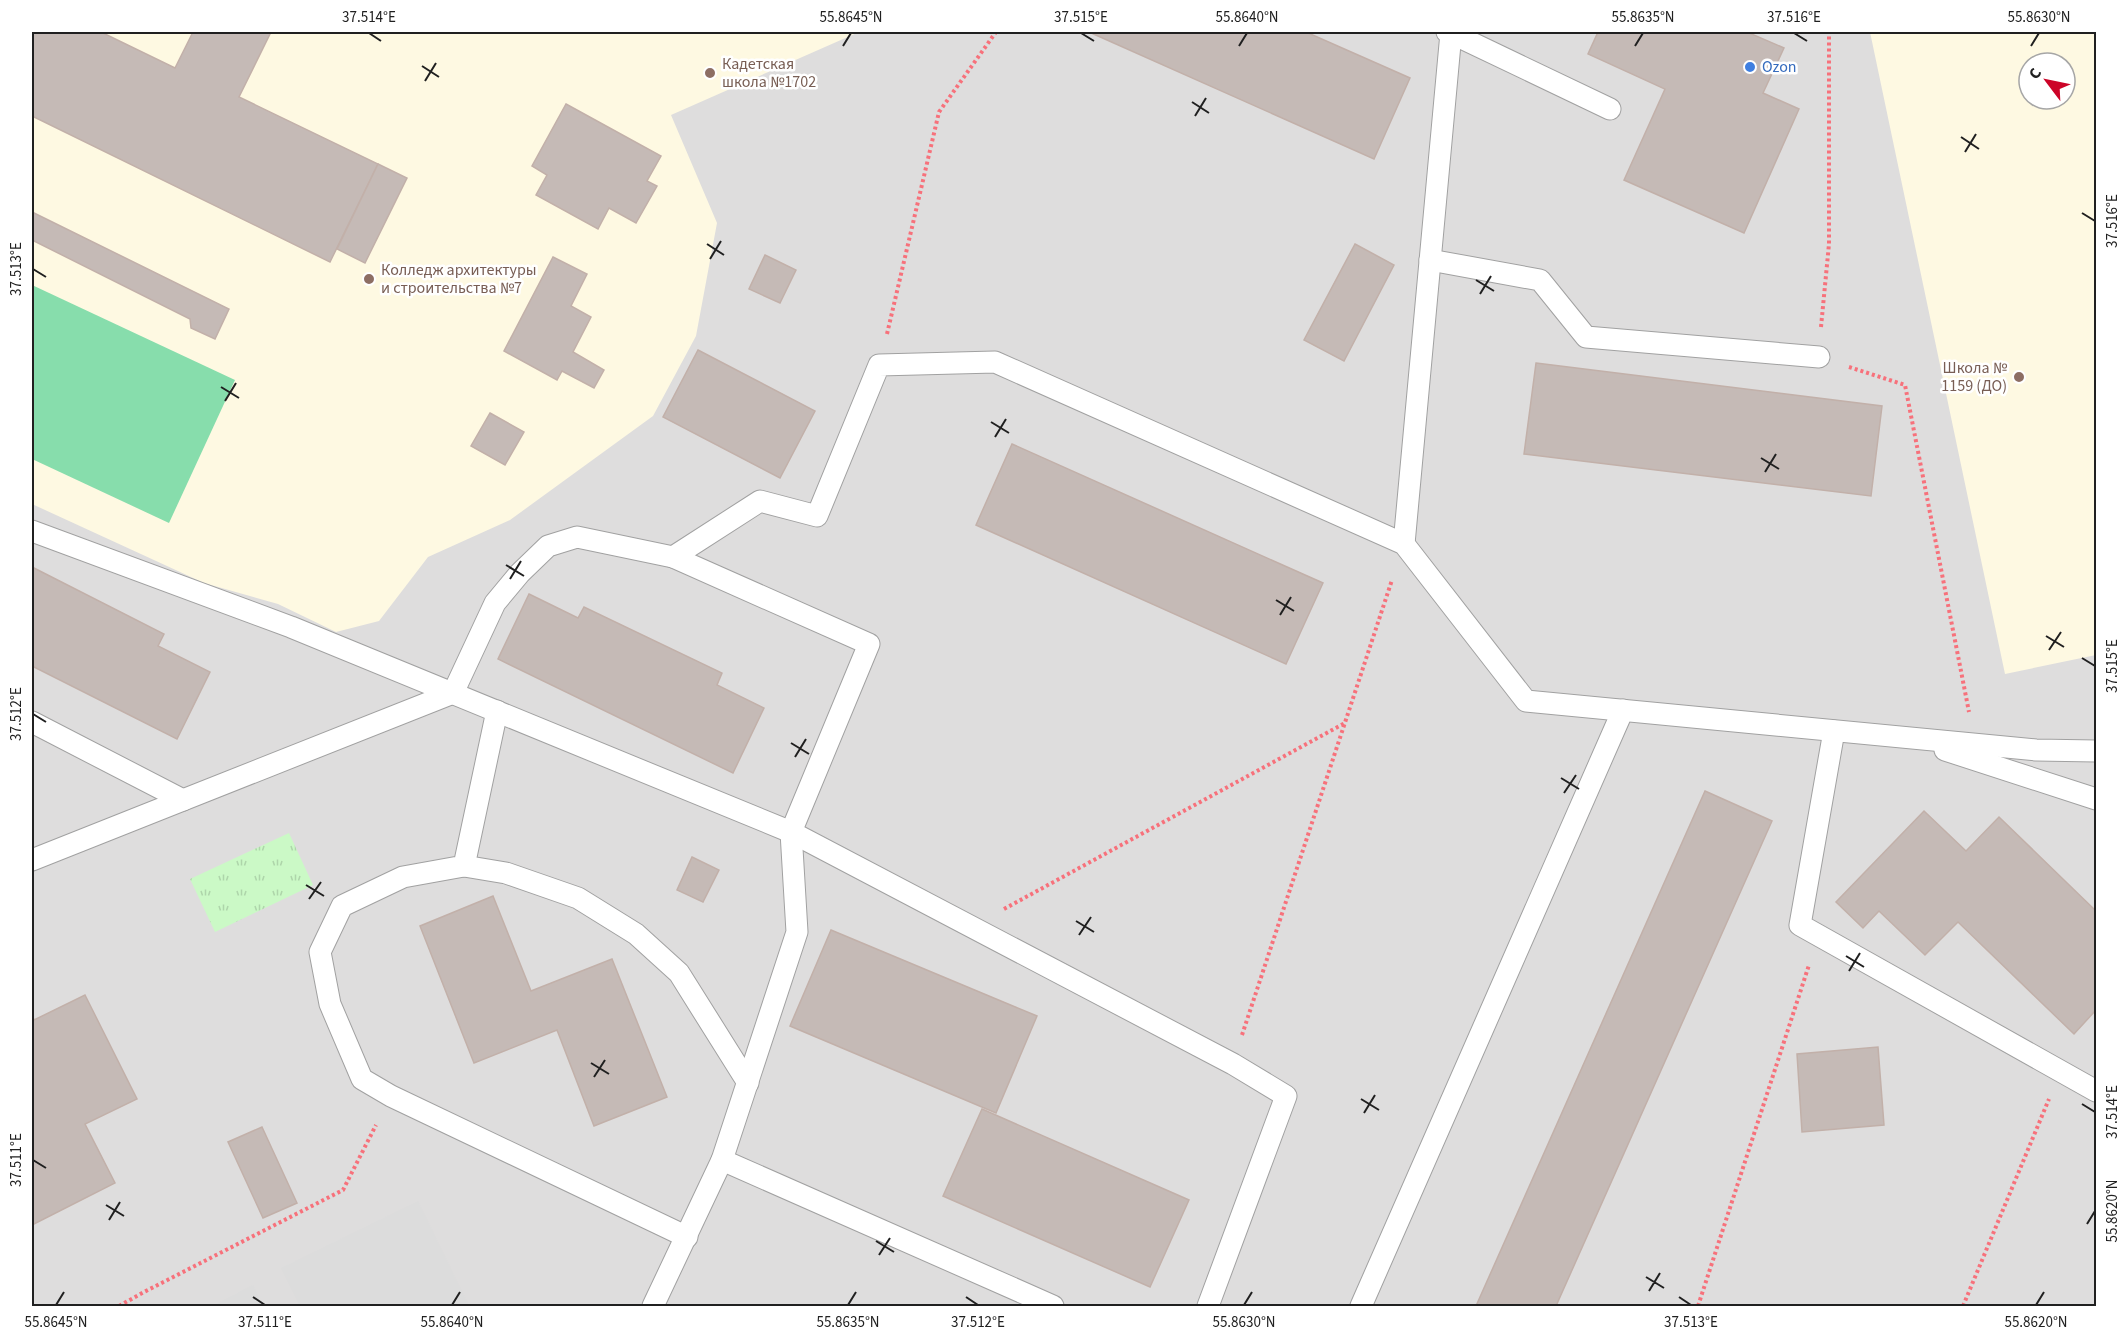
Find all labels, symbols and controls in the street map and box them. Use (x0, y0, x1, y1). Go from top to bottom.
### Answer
text: 37.514°E (342, 7, 396, 28)
text: 55.8645°N (819, 7, 883, 28)
text: 37.515°E (1054, 7, 1108, 28)
text: 55.8640°N (1215, 7, 1279, 28)
text: 55.8635°N (1611, 7, 1675, 28)
text: 37.516°E (1767, 7, 1821, 28)
text: 55.8630°N (2007, 7, 2071, 28)
north arrow (2017, 51, 2077, 111)
place label: Кадетская школа №1702 (722, 53, 816, 93)
place label: Ozon (1762, 56, 1797, 78)
marker: Ozon (1743, 60, 1757, 74)
text: С (2023, 64, 2047, 83)
marker: Кадетская школа №1702 (703, 66, 717, 80)
text: 37.516°E (2102, 194, 2123, 248)
text: 37.513°E (6, 242, 27, 296)
place label: Колледж архитектуры и строительства №7 (381, 259, 537, 299)
marker: Колледж архитектуры и строительства №7 (362, 272, 376, 286)
place label: Школа № 1159 (ДО) (1941, 357, 2008, 397)
marker: Школа № 1159 (ДО) (2012, 370, 2026, 384)
text: 37.515°E (2102, 639, 2123, 693)
text: 37.512°E (6, 687, 27, 741)
text: 37.514°E (2102, 1085, 2123, 1139)
text: 37.511°E (6, 1133, 27, 1187)
text: 55.8620°N (2102, 1179, 2123, 1243)
text: 55.8645°N (24, 1312, 88, 1333)
text: 37.511°E (238, 1312, 292, 1333)
text: 55.8640°N (420, 1312, 484, 1333)
text: 55.8635°N (816, 1312, 880, 1333)
text: 37.512°E (951, 1312, 1005, 1333)
text: 55.8630°N (1212, 1312, 1276, 1333)
text: 37.513°E (1664, 1312, 1718, 1333)
text: 55.8620°N (2004, 1312, 2068, 1333)

